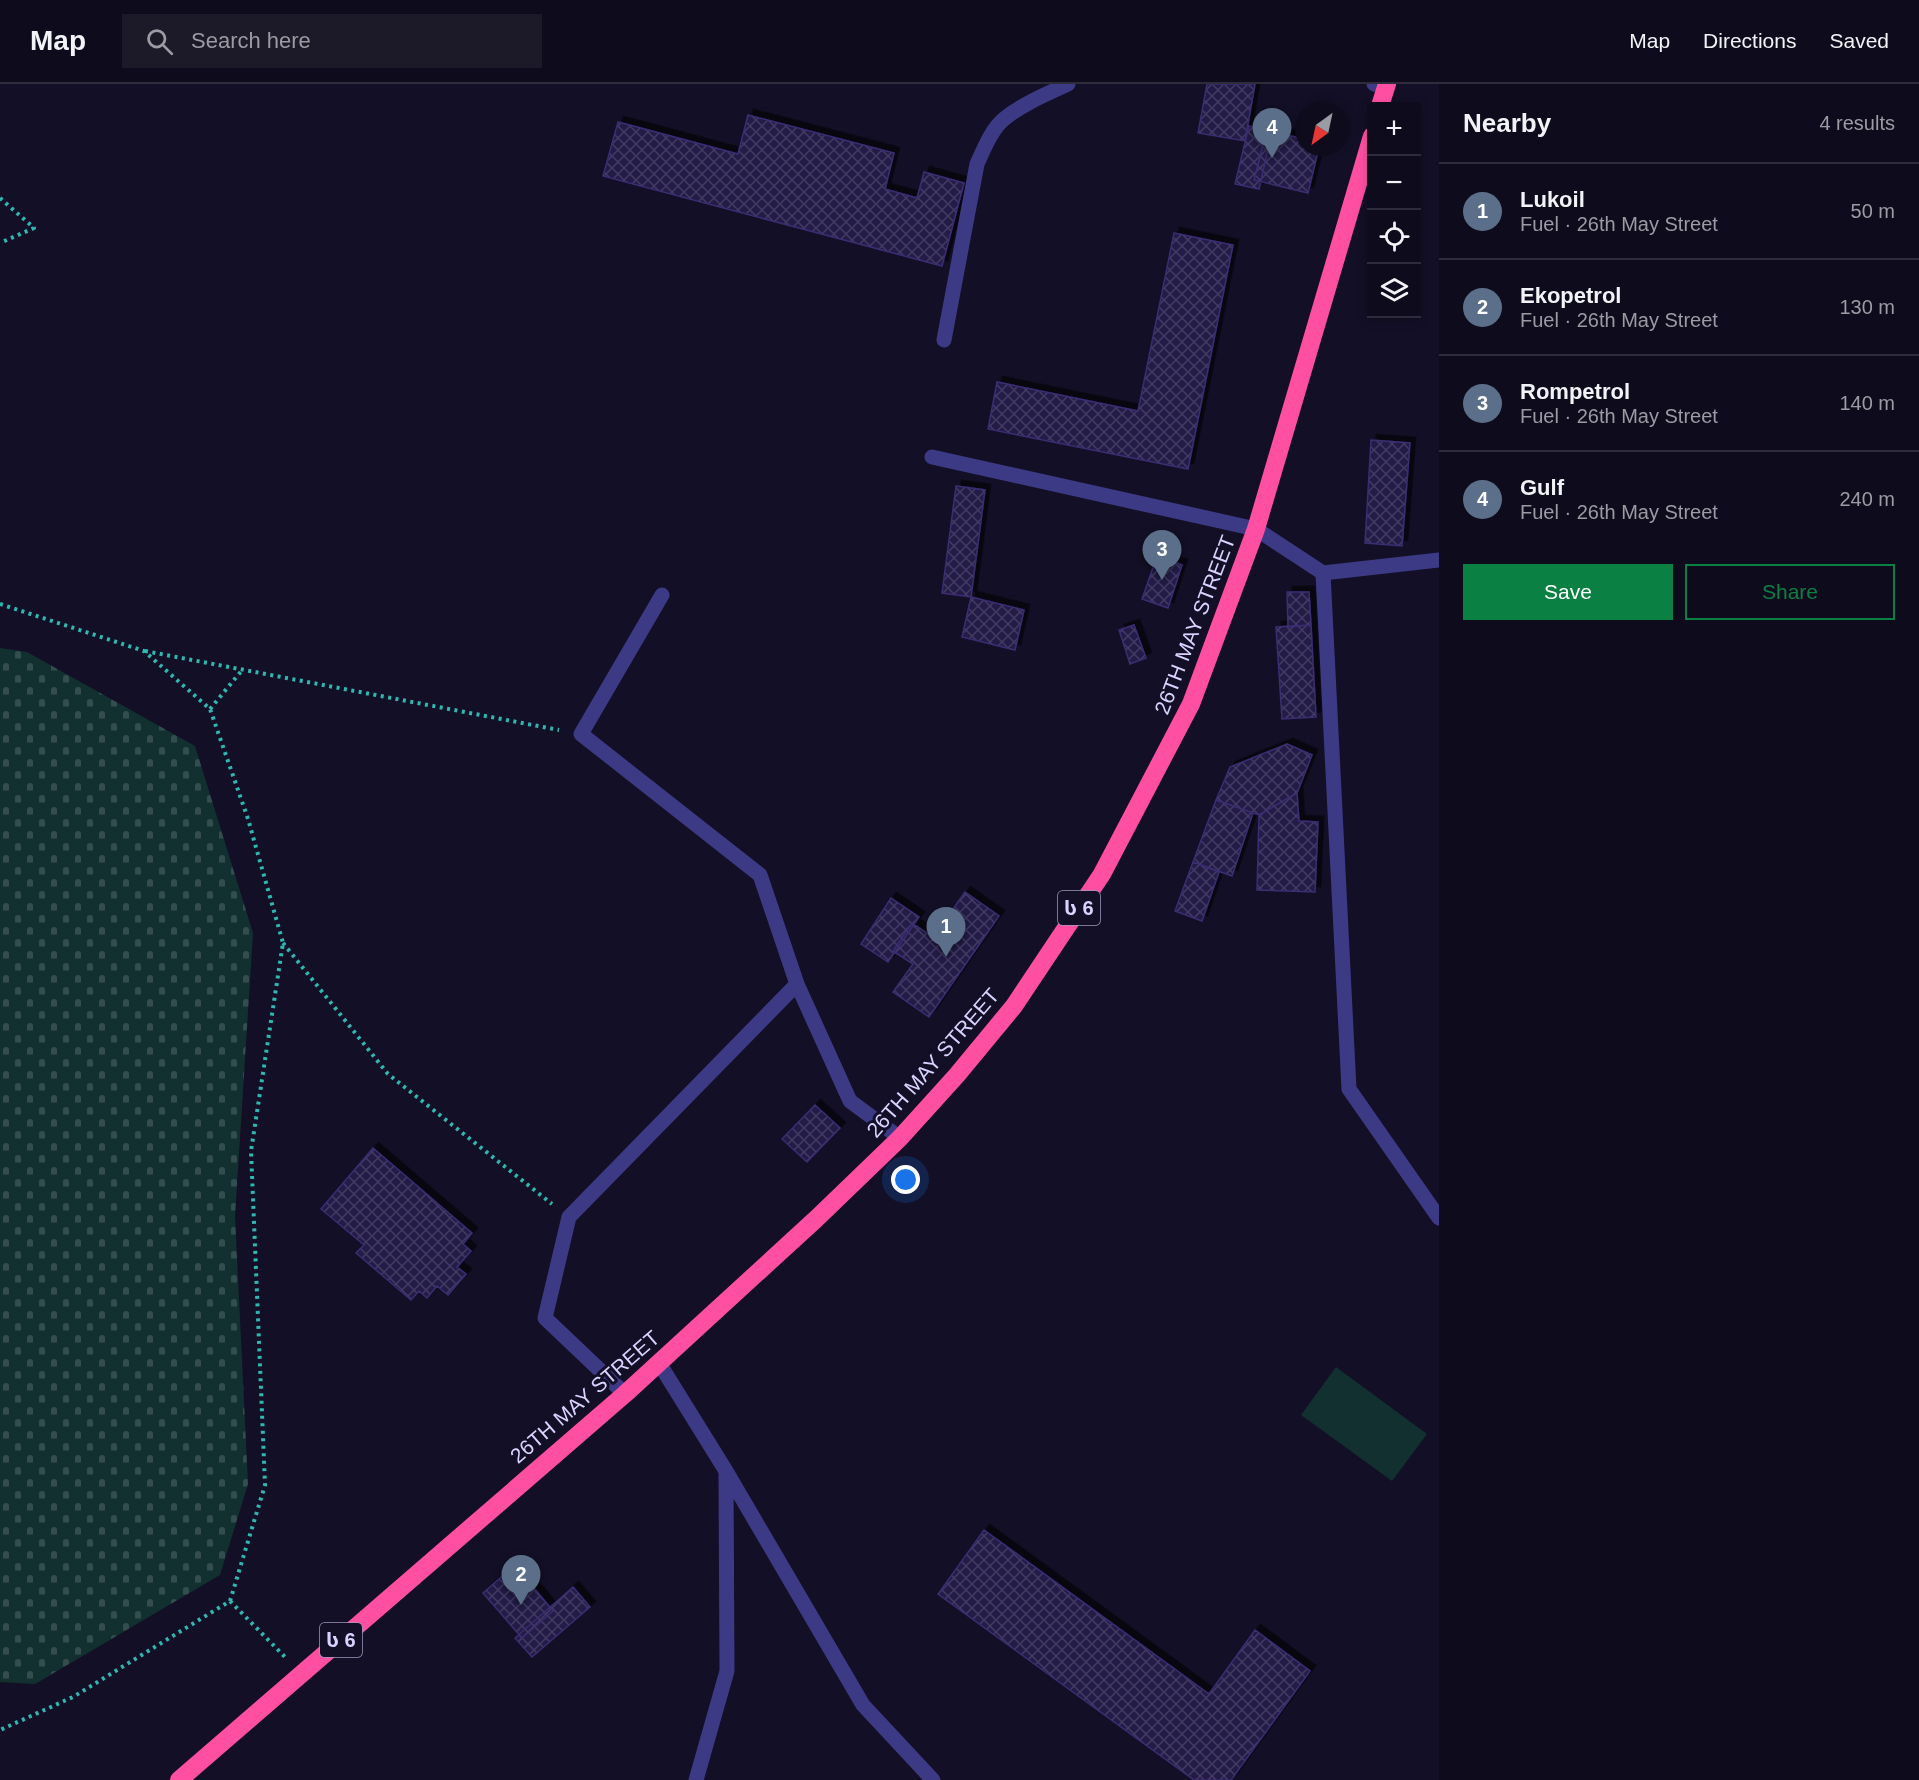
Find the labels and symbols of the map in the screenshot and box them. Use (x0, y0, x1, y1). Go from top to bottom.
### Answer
north arrow (1295, 102, 1349, 156)
pin: 4 (1252, 109, 1292, 158)
pin: 3 (1142, 530, 1182, 580)
street label: 26TH MAY STREET (1150, 532, 1239, 717)
road number: ს 6 (1058, 891, 1100, 925)
pin: 1 (926, 908, 966, 957)
street label: 26TH MAY STREET (862, 984, 1004, 1142)
your location (891, 1165, 920, 1194)
street label: 26TH MAY STREET (506, 1326, 664, 1467)
pin: 2 (502, 1556, 540, 1605)
road number: ს 6 (320, 1623, 362, 1657)

